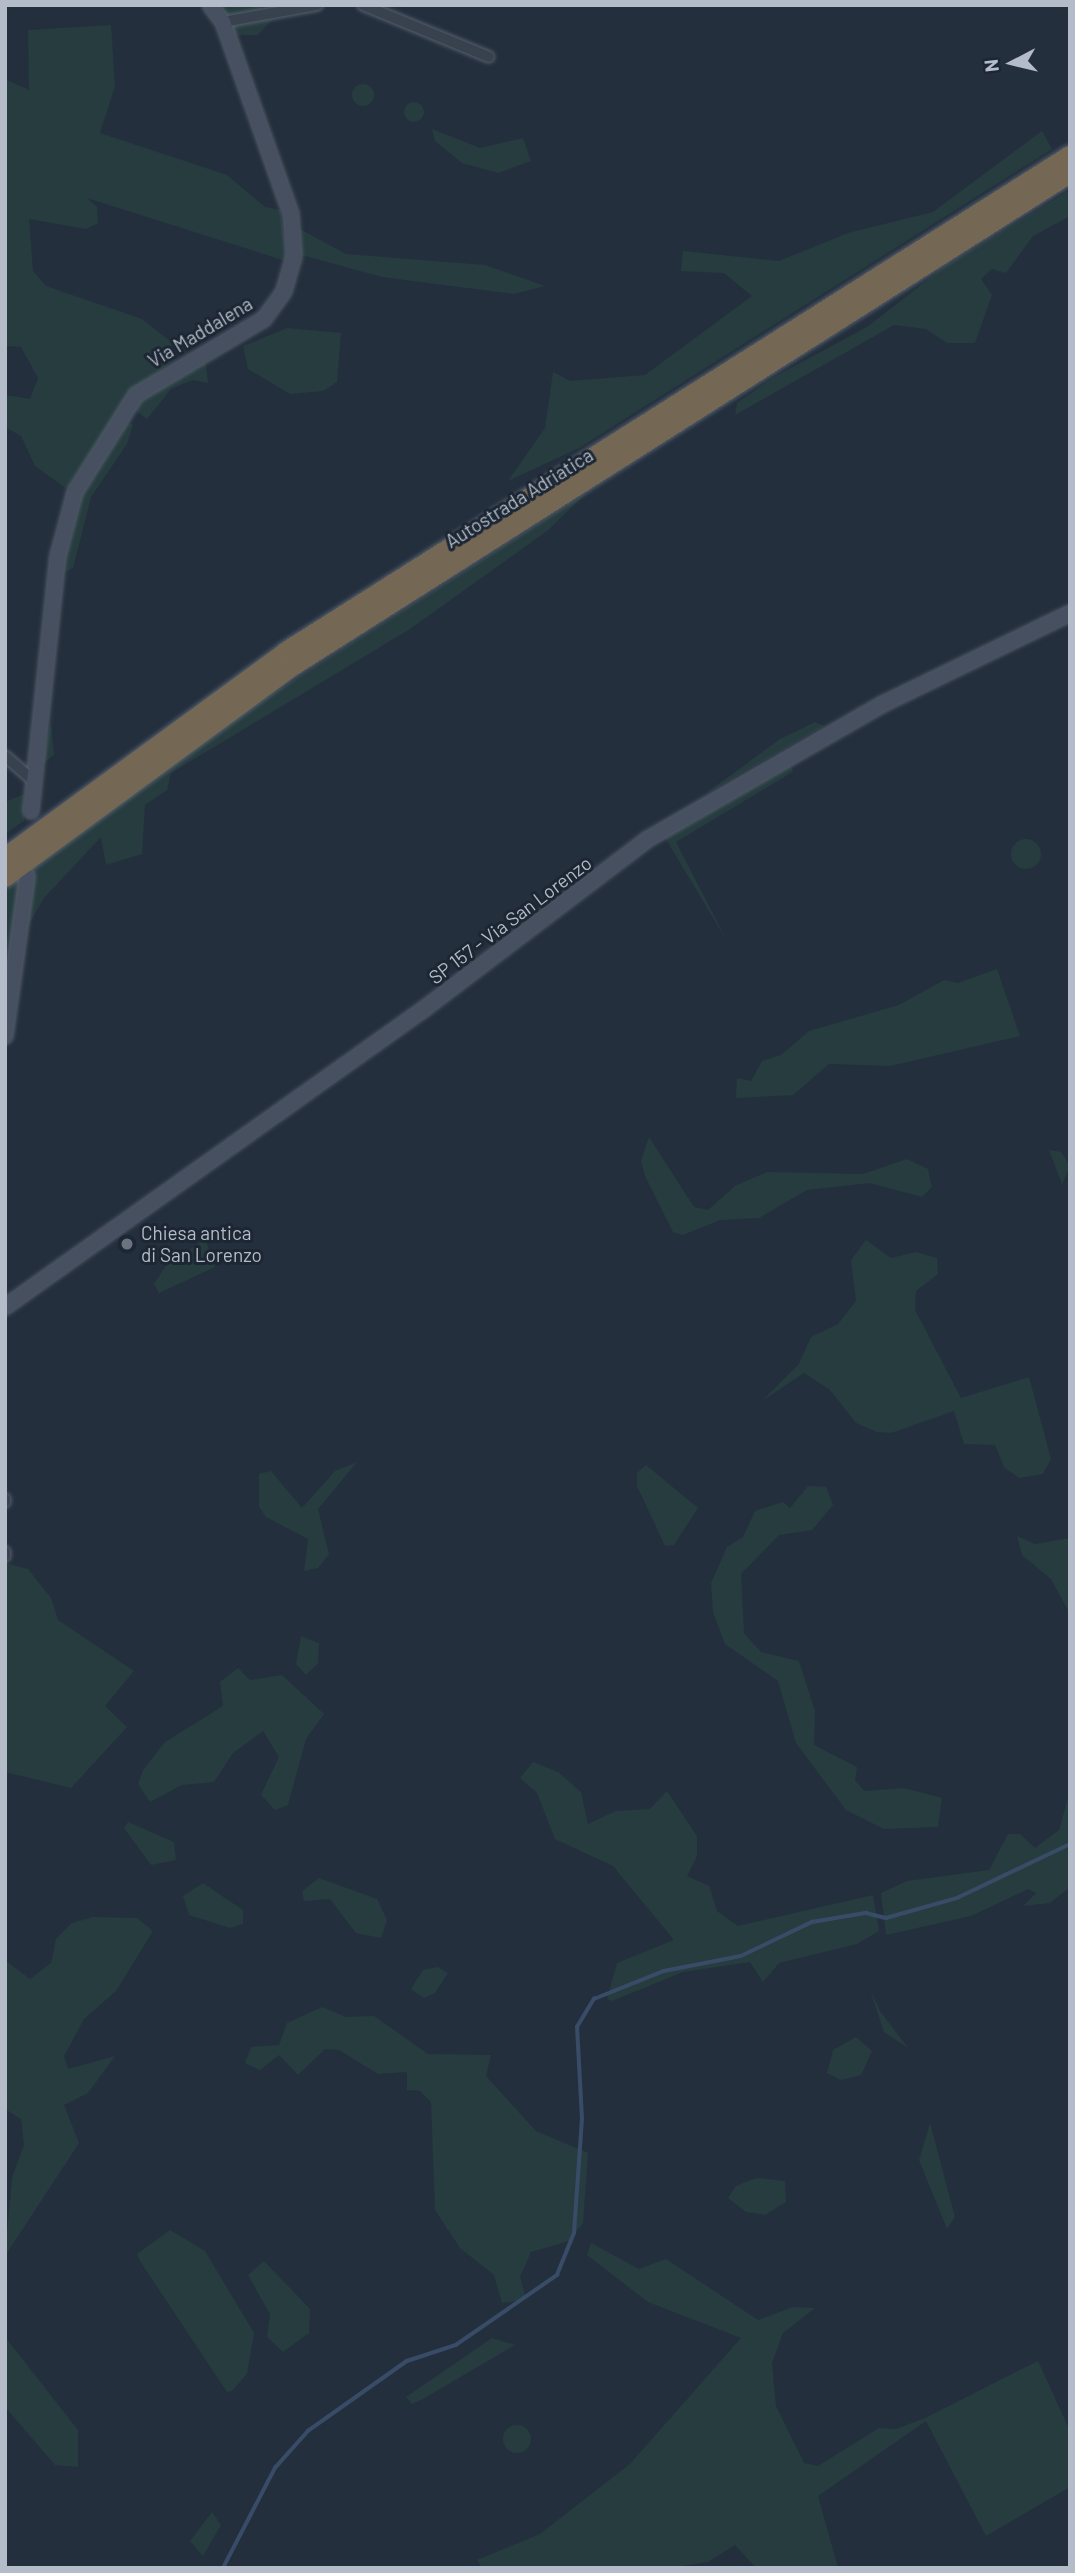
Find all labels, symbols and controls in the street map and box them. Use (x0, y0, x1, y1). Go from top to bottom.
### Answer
north arrow (977, 28, 1047, 98)
text: N (978, 58, 1003, 73)
street label: Via Maddalena (144, 292, 256, 372)
street label: Autostrada Adriatica (441, 443, 597, 553)
street label: SP 157 - Via San Lorenzo (424, 851, 596, 989)
place label: Chiesa antica di San Lorenzo (141, 1222, 262, 1266)
marker: Chiesa antica di San Lorenzo (119, 1236, 135, 1252)

